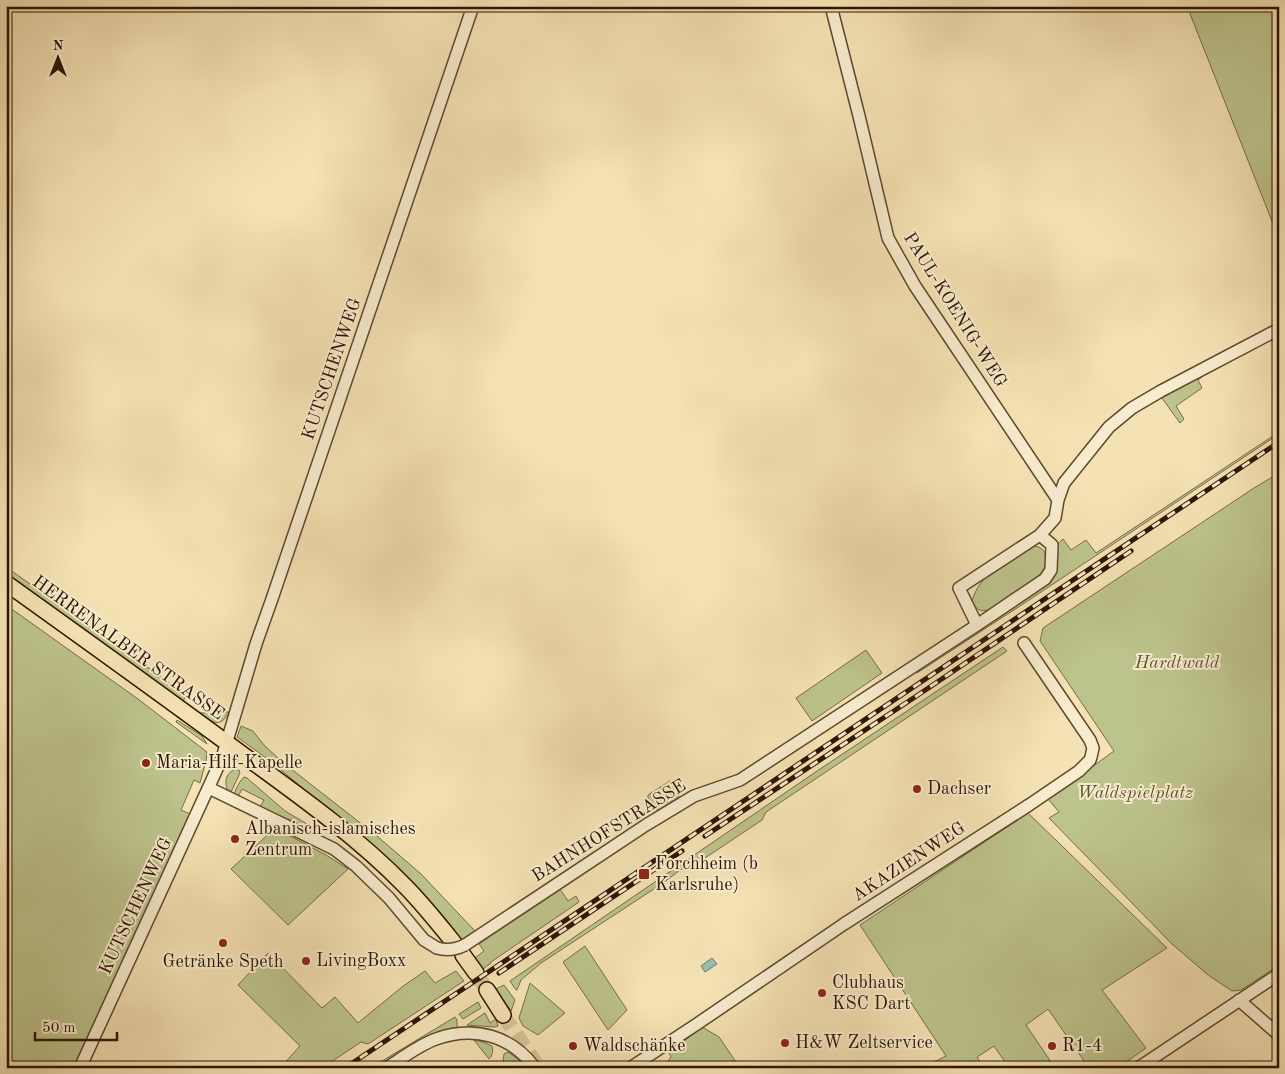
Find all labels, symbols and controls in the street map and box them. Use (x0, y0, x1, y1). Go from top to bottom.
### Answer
north arrow (32, 32, 82, 82)
text: N (53, 39, 64, 53)
street label: PAUL-KOENIG-WEG (900, 229, 1010, 391)
street label: KUTSCHENWEG (299, 296, 365, 442)
street label: HERRENALBER STRASSE (29, 573, 227, 723)
park label: Hardtwald (1134, 654, 1220, 672)
place label: Maria-Hilf-Kapelle (156, 754, 302, 772)
marker: Maria-Hilf-Kapelle (140, 757, 152, 769)
street label: BAHNHOFSTRASSE (529, 776, 689, 886)
place label: Dachser (927, 780, 992, 798)
marker: Dachser (911, 783, 923, 795)
park label: Waldspielplatz (1077, 784, 1193, 802)
street label: AKAZIENWEG (849, 819, 969, 905)
place label: Albanisch-islamisches Zentrum (245, 820, 416, 859)
marker: Albanisch-islamisches Zentrum (229, 833, 241, 845)
street label: KUTSCHENWEG (96, 835, 176, 977)
place label: Forchheim (b Karlsruhe) (655, 854, 758, 894)
marker: Forchheim (b Karlsruhe) (637, 867, 651, 881)
marker: Getränke Speth (217, 937, 229, 949)
place label: LivingBoxx (316, 952, 406, 970)
place label: Getränke Speth (162, 953, 284, 971)
marker: LivingBoxx (300, 955, 312, 967)
place label: Clubhaus KSC Dart (832, 974, 910, 1013)
marker: Clubhaus KSC Dart (816, 987, 828, 999)
scale bar (35, 1009, 118, 1041)
text: 50 m (42, 1021, 76, 1036)
place label: H&W Zeltservice (795, 1034, 933, 1052)
place label: Waldschänke (583, 1037, 686, 1055)
marker: H&W Zeltservice (779, 1037, 791, 1049)
place label: R1-4 (1062, 1037, 1102, 1055)
marker: Waldschänke (567, 1040, 579, 1052)
marker: R1-4 (1046, 1040, 1058, 1052)

